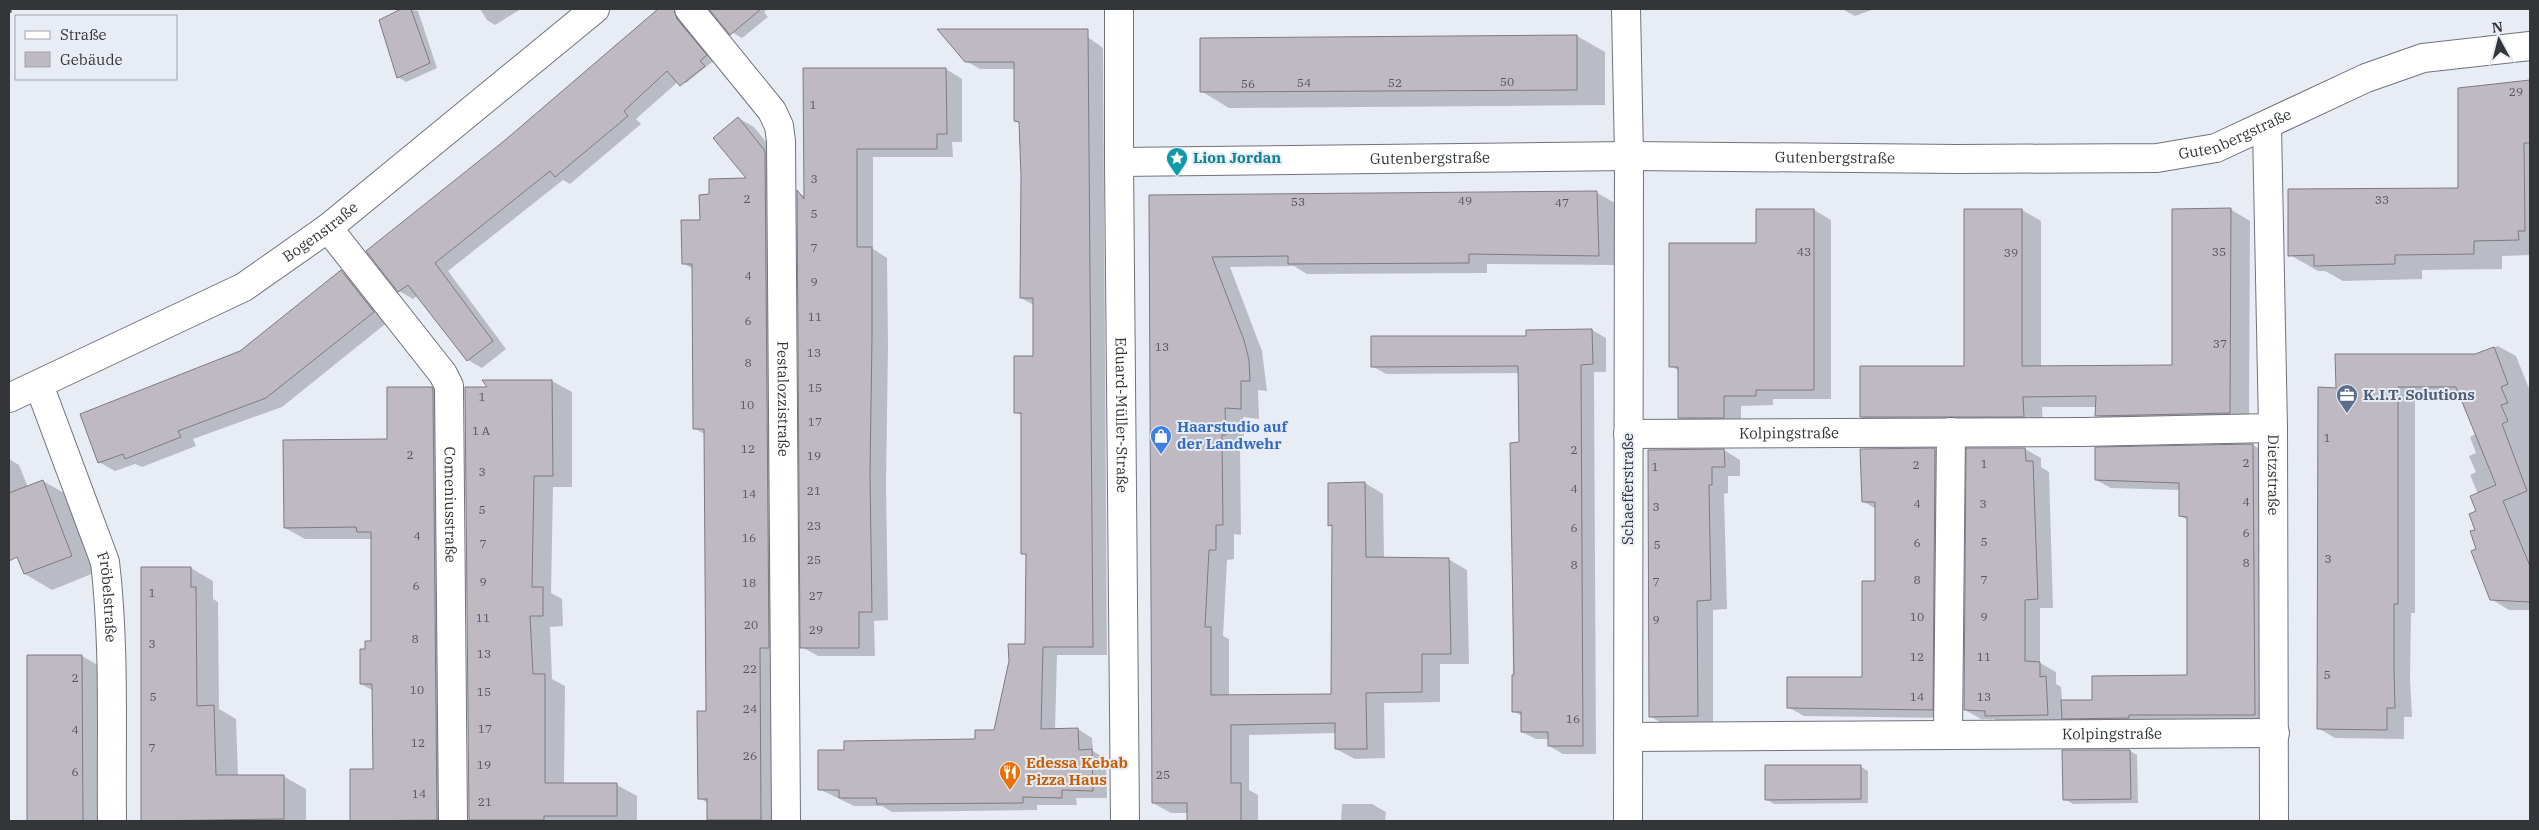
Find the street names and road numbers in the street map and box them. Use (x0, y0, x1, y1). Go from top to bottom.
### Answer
street label: Gutenbergstraße (2177, 104, 2294, 163)
street label: Gutenbergstraße (1775, 147, 1895, 167)
street label: Gutenbergstraße (1370, 148, 1490, 168)
street label: Bogenstraße (279, 197, 362, 266)
street label: Eduard-Müller-Straße (1112, 337, 1132, 493)
street label: Pestalozzistraße (773, 341, 793, 457)
street label: Kolpingstraße (1739, 423, 1839, 443)
street label: Schaefferstraße (1618, 433, 1637, 545)
street label: Dietzstraße (2264, 434, 2283, 516)
street label: Comeniusstraße (441, 446, 461, 563)
street label: Fröbelstraße (93, 549, 121, 643)
street label: Kolpingstraße (2062, 724, 2162, 743)

